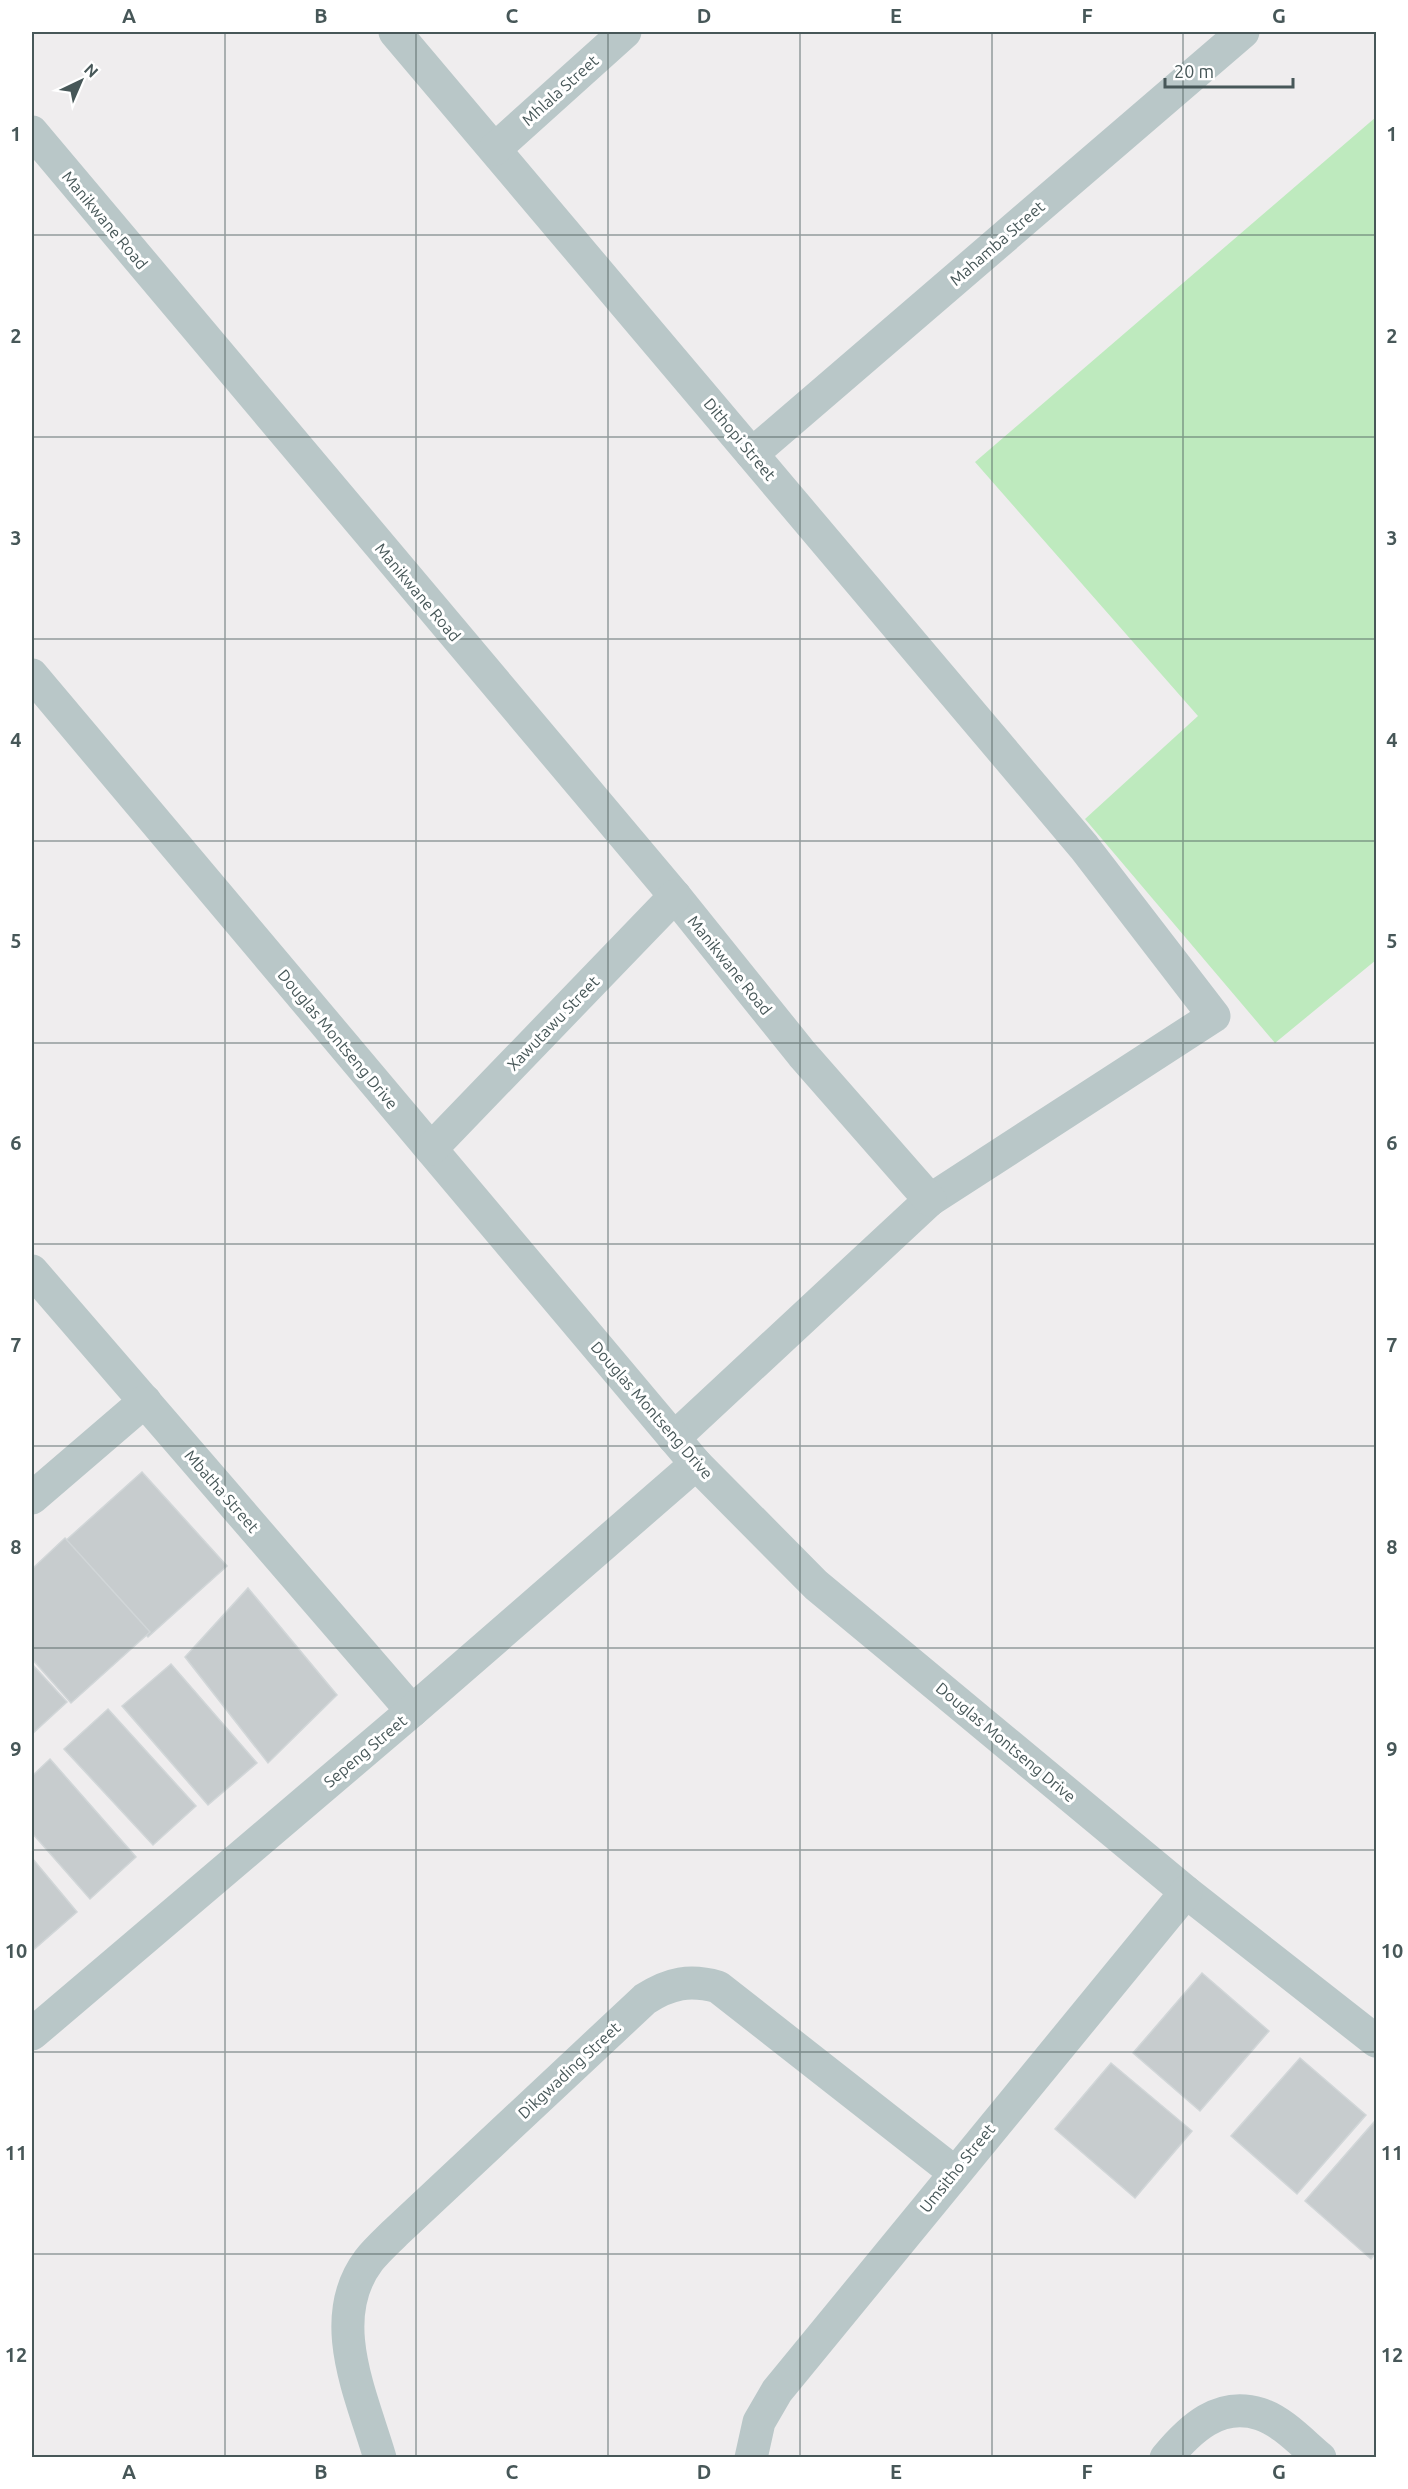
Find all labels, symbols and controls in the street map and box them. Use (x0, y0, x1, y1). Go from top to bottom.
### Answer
text: A (122, 4, 136, 27)
text: B (314, 4, 328, 27)
text: C (506, 4, 519, 27)
text: D (697, 4, 711, 27)
text: E (890, 4, 902, 27)
text: F (1081, 4, 1093, 27)
text: G (1272, 4, 1286, 27)
north arrow (51, 51, 111, 111)
street label: Mhlala Street (518, 51, 602, 129)
scale bar (1165, 51, 1292, 89)
text: N (81, 60, 102, 81)
text: 20 m (1174, 61, 1214, 81)
text: 1 (10, 122, 22, 145)
text: 1 (1386, 122, 1398, 145)
street label: Manikwane Road (59, 167, 151, 273)
street label: Mahamba Street (946, 197, 1048, 289)
text: 2 (10, 324, 22, 347)
text: 2 (1386, 324, 1398, 347)
street label: Dithopi Street (700, 394, 780, 484)
text: 3 (10, 526, 22, 549)
text: 3 (1386, 526, 1398, 549)
street label: Manikwane Road (372, 539, 464, 645)
text: 4 (10, 728, 22, 751)
text: 4 (1386, 728, 1398, 751)
street label: Manikwane Road (684, 912, 776, 1018)
text: 5 (10, 929, 22, 952)
text: 5 (1386, 929, 1398, 952)
street label: Douglas Montseng Drive (274, 966, 402, 1112)
street label: Xawutawu Street (503, 972, 603, 1074)
text: 6 (10, 1131, 22, 1154)
text: 6 (1386, 1131, 1398, 1154)
text: 7 (10, 1333, 22, 1356)
text: 7 (1386, 1333, 1398, 1356)
street label: Douglas Montseng Drive (587, 1338, 717, 1482)
street label: Mbatha Street (181, 1446, 263, 1536)
text: 8 (10, 1535, 22, 1558)
text: 8 (1386, 1535, 1398, 1558)
street label: Douglas Montseng Drive (933, 1678, 1079, 1806)
street label: Sepeng Street (320, 1711, 410, 1791)
text: 9 (10, 1737, 22, 1760)
text: 9 (1386, 1737, 1398, 1760)
text: 10 (5, 1939, 27, 1962)
text: 10 (1381, 1939, 1403, 1962)
street label: Dikgwading Street (514, 2018, 624, 2122)
street label: Umsitho Street (916, 2120, 999, 2216)
text: 11 (5, 2141, 27, 2164)
text: 11 (1381, 2141, 1403, 2164)
text: 12 (5, 2343, 27, 2366)
text: 12 (1381, 2343, 1403, 2366)
text: A (122, 2460, 136, 2483)
text: B (314, 2460, 328, 2483)
text: C (506, 2460, 519, 2483)
text: D (697, 2460, 711, 2483)
text: E (890, 2460, 902, 2483)
text: F (1081, 2460, 1093, 2483)
text: G (1272, 2460, 1286, 2483)

